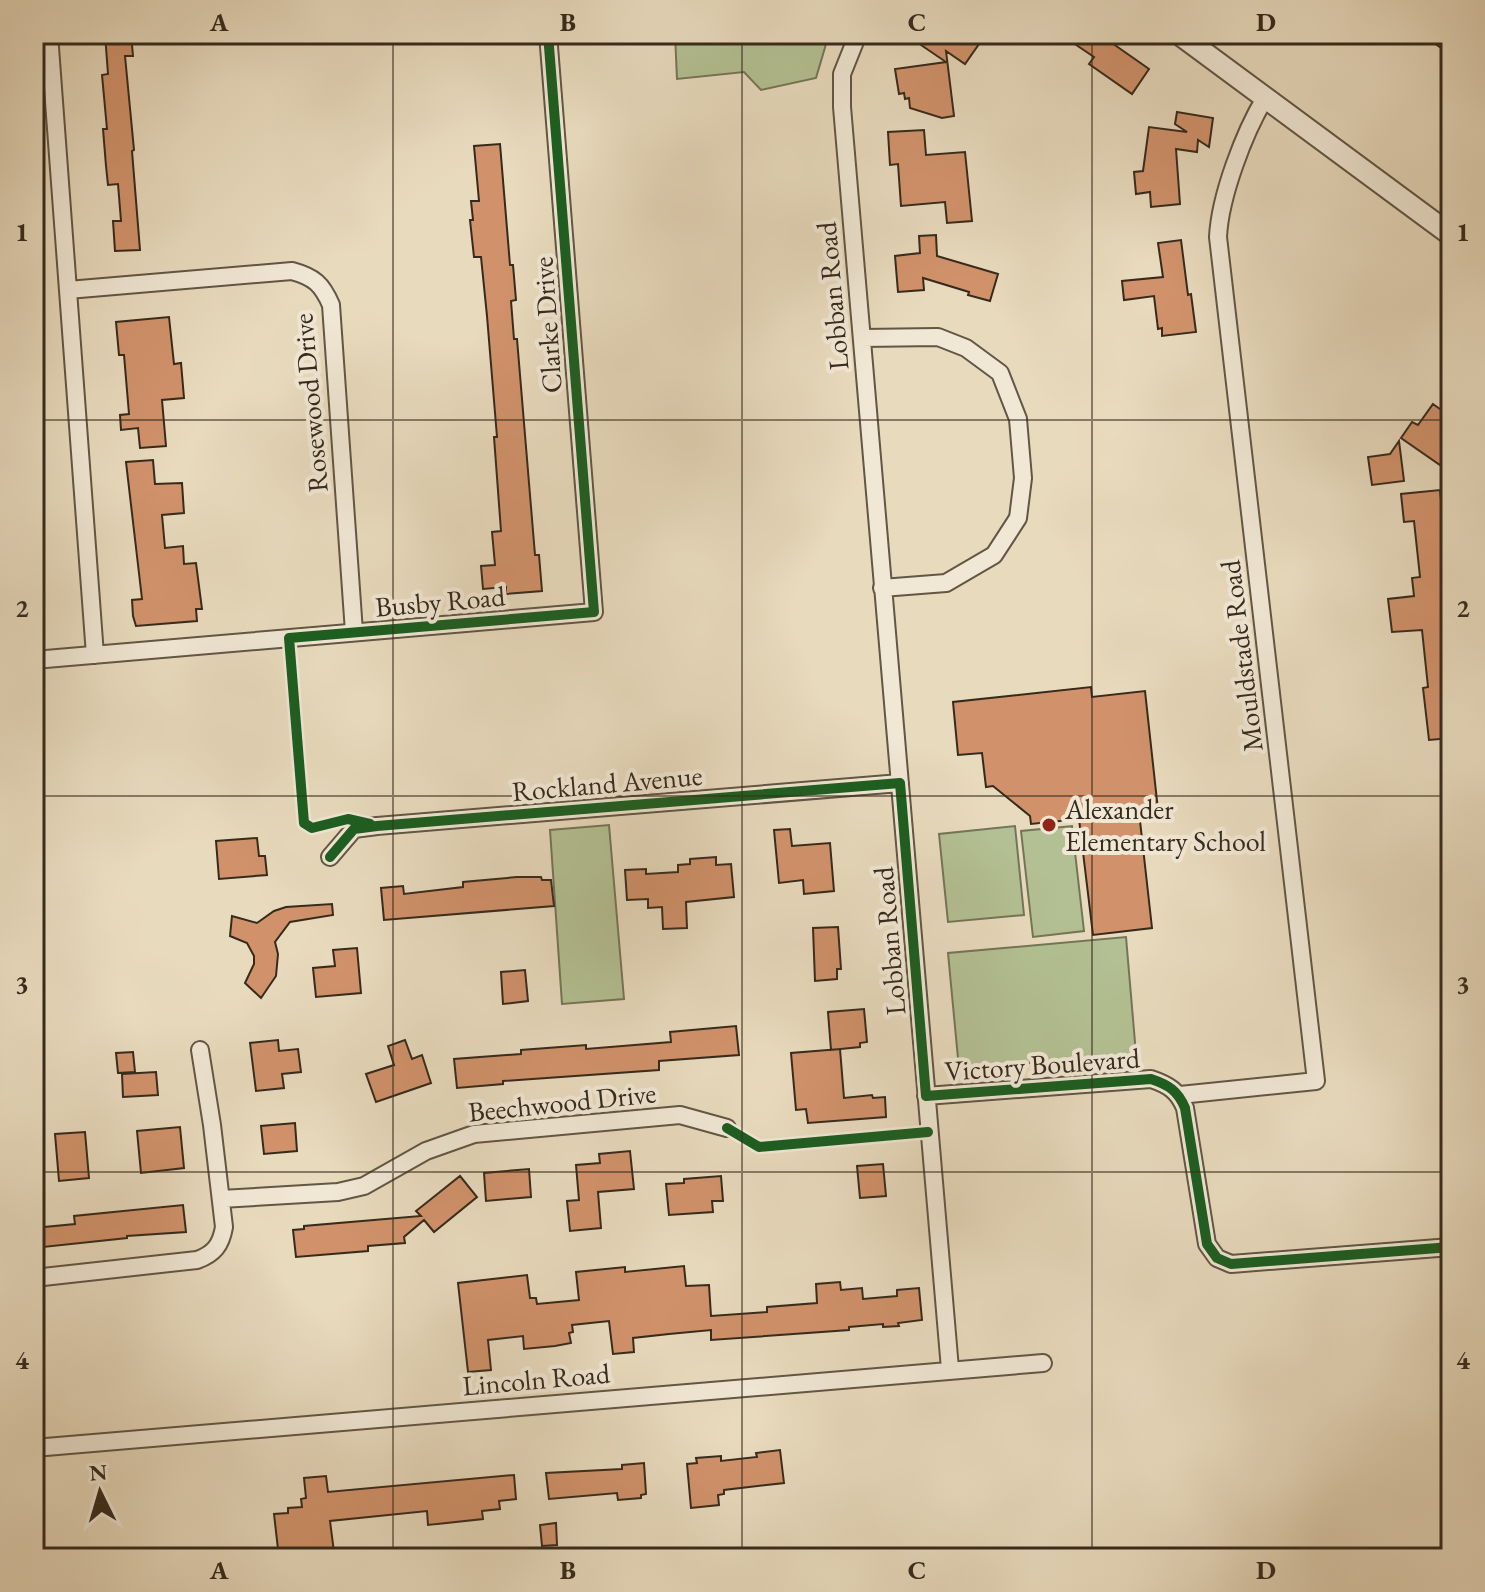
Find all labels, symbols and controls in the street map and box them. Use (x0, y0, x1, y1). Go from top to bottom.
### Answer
text: A (209, 5, 229, 39)
text: B (560, 5, 576, 39)
text: C (908, 5, 926, 39)
text: D (1256, 5, 1276, 39)
text: 1 (15, 215, 29, 249)
text: 1 (1456, 215, 1470, 249)
street label: Lobban Road (808, 220, 856, 372)
street label: Clarke Drive (524, 256, 570, 394)
street label: Rosewood Drive (284, 312, 336, 494)
street label: Mouldstade Road (1211, 557, 1271, 754)
street label: Busby Road (373, 577, 507, 625)
text: 2 (15, 591, 29, 625)
text: 2 (1456, 591, 1470, 625)
street label: Rockland Avenue (510, 757, 704, 809)
place label: Alexander Elementary School (1064, 791, 1266, 859)
marker: Alexander Elementary School (1040, 816, 1058, 834)
street label: Lobban Road (865, 865, 913, 1017)
text: 3 (15, 967, 29, 1001)
text: 3 (1456, 967, 1470, 1001)
street label: Victory Boulevard (943, 1039, 1142, 1089)
street label: Beechwood Drive (466, 1074, 658, 1130)
text: 4 (15, 1343, 29, 1377)
text: 4 (1456, 1343, 1470, 1377)
street label: Lincoln Road (461, 1355, 612, 1403)
north arrow (60, 1452, 140, 1532)
text: N (88, 1457, 109, 1488)
text: A (209, 1553, 229, 1587)
text: B (560, 1553, 576, 1587)
text: C (908, 1553, 926, 1587)
text: D (1256, 1553, 1276, 1587)

